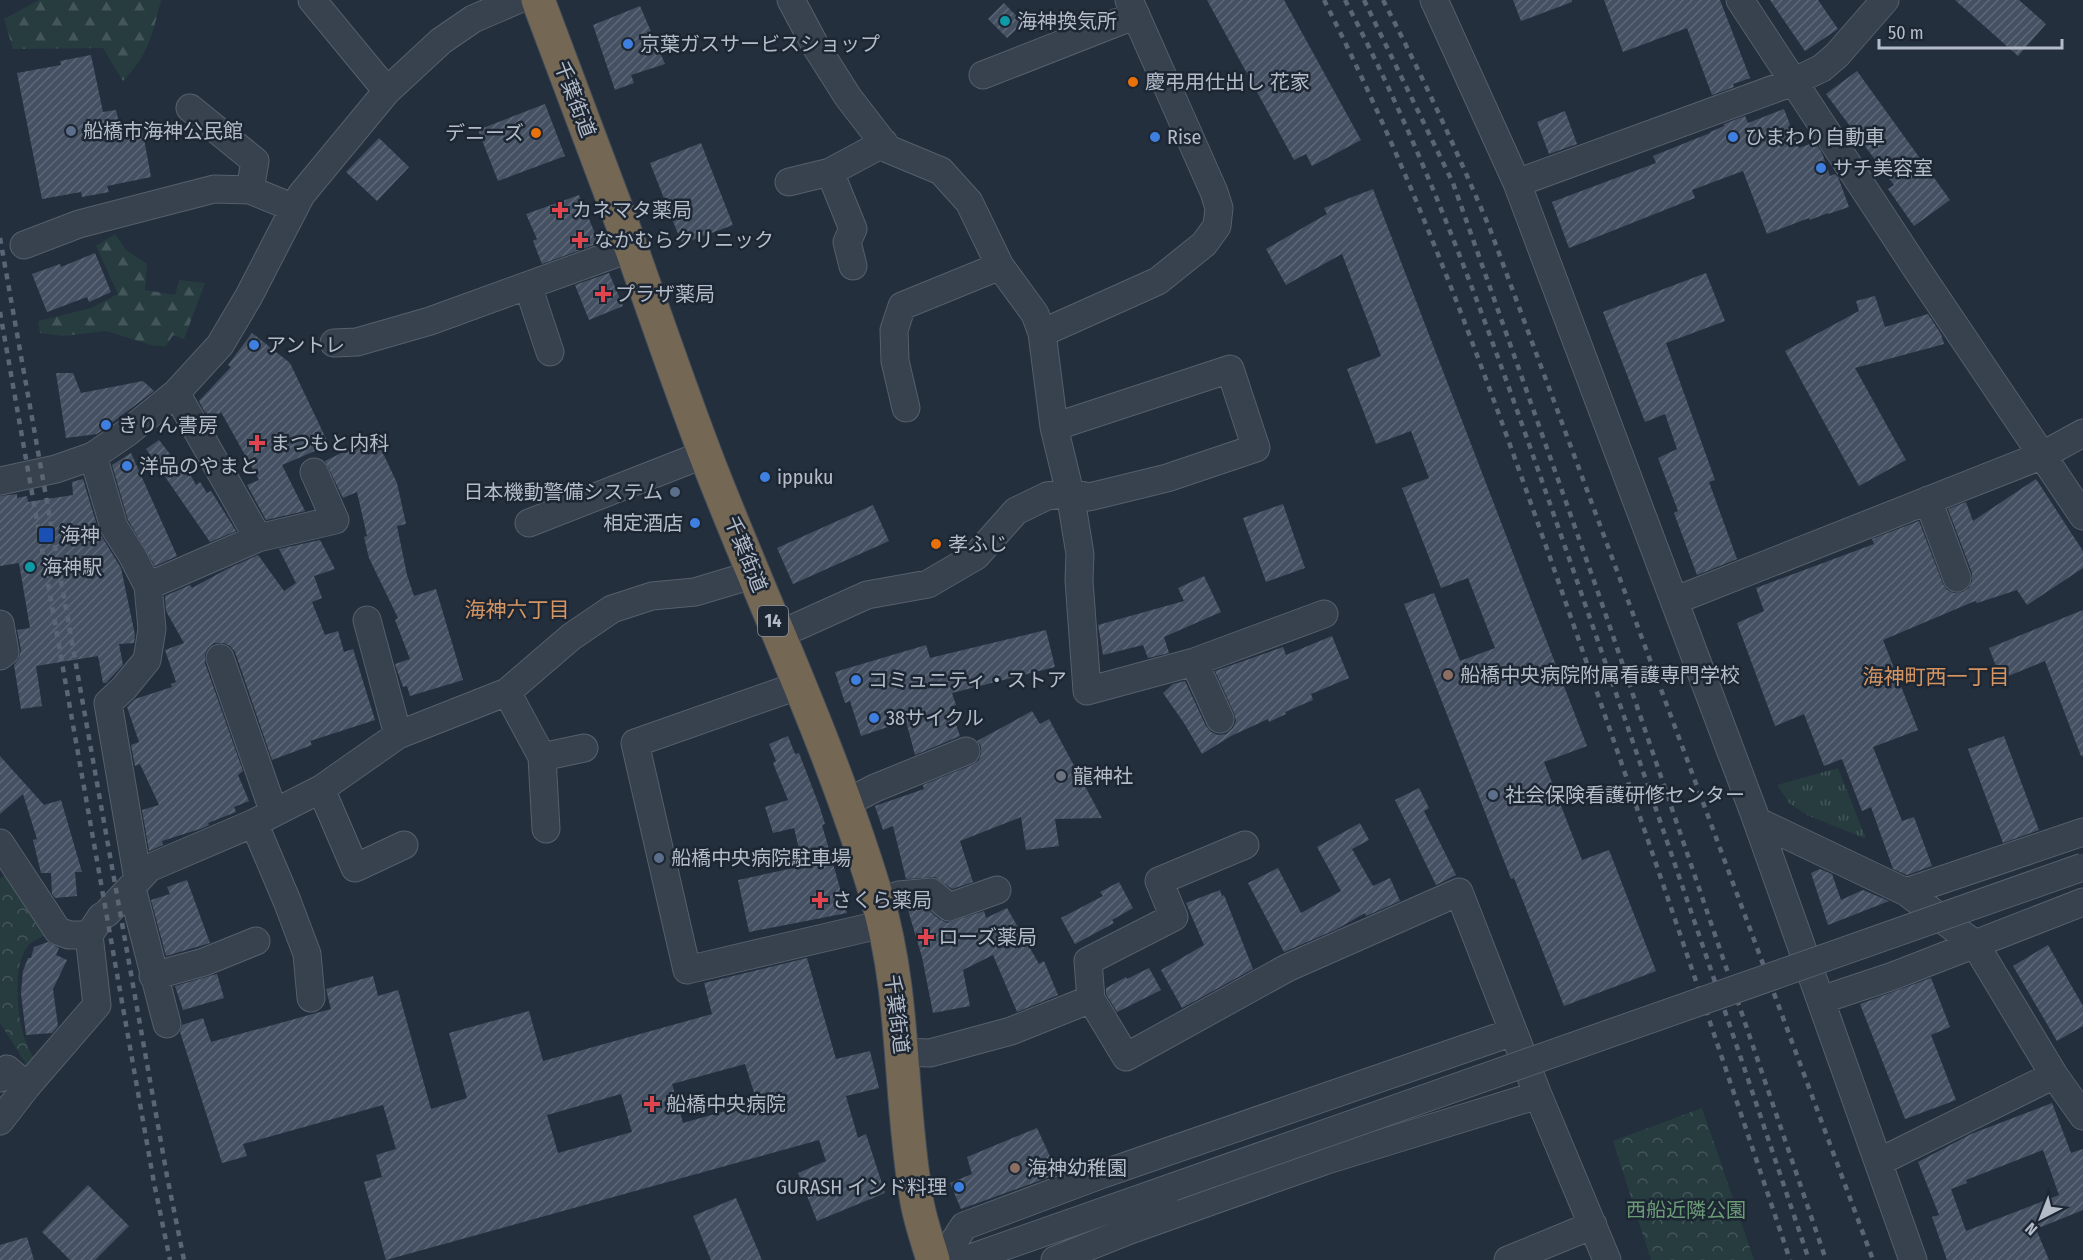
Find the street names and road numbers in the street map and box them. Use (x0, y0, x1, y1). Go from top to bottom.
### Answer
street label: 千葉街道 (549, 57, 601, 141)
street label: 千葉街道 (720, 512, 772, 596)
road number: 14 (758, 606, 788, 636)
street label: 千葉街道 (880, 973, 914, 1055)

